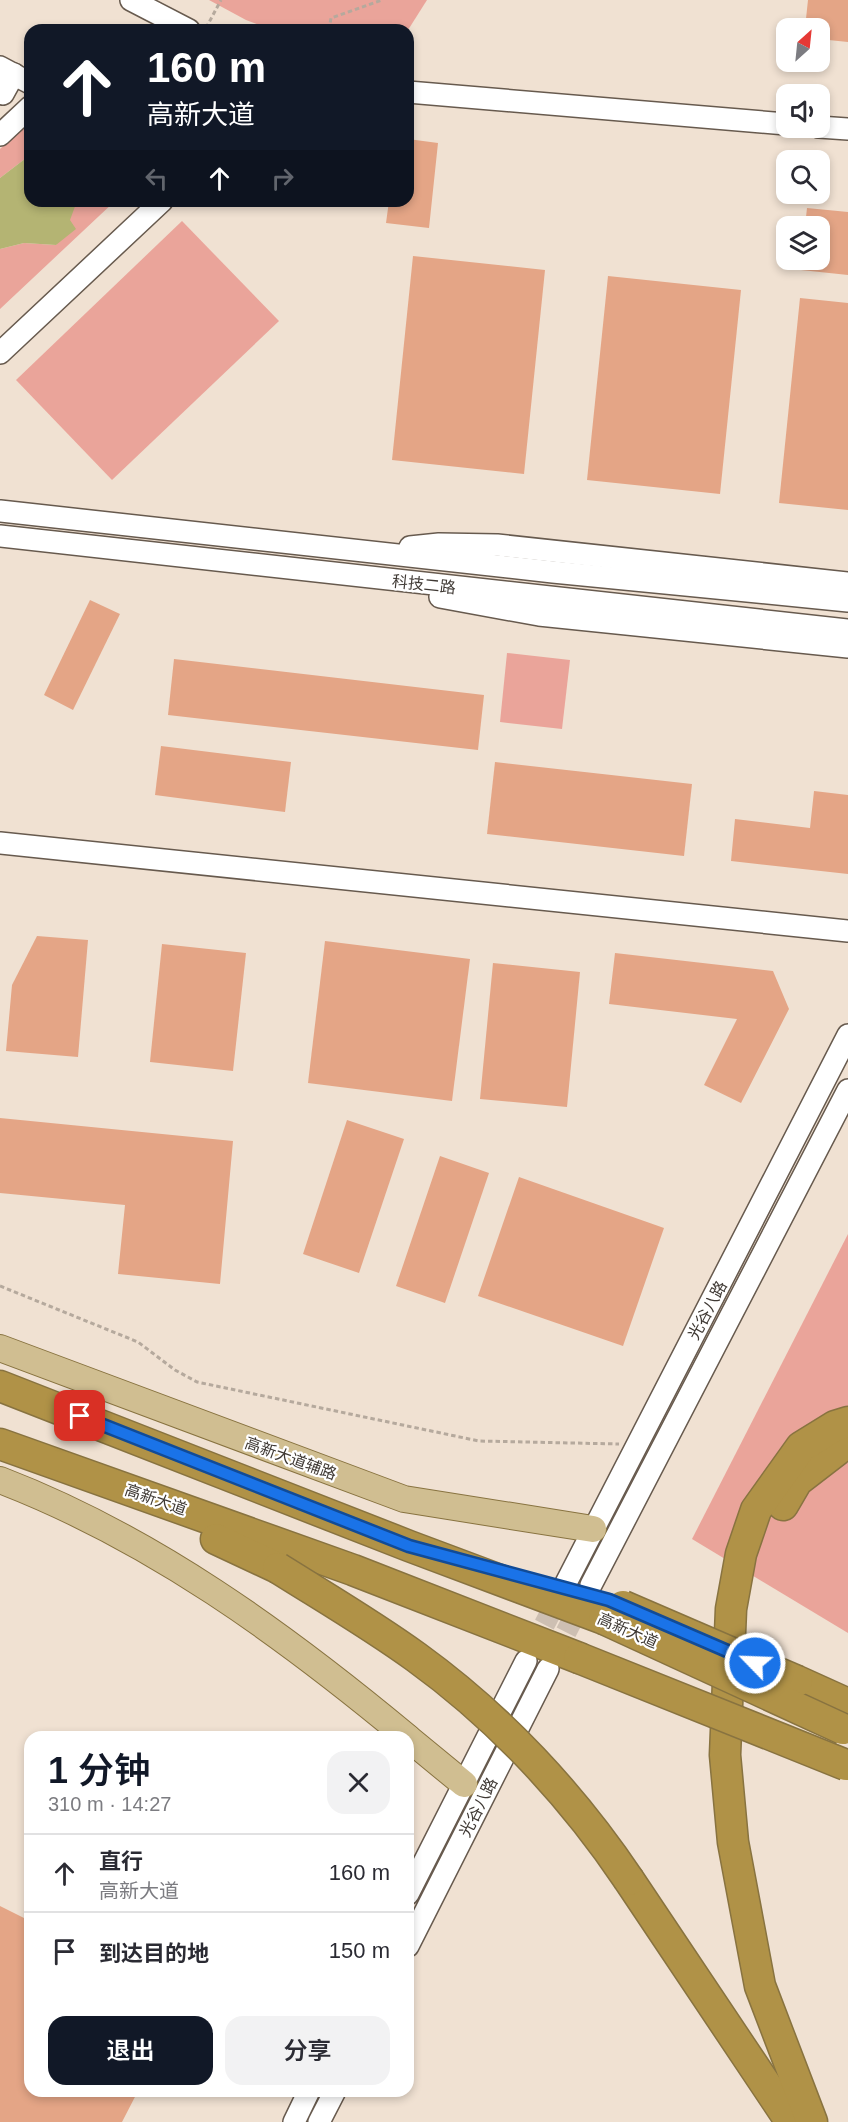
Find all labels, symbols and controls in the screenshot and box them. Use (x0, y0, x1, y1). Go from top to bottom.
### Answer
north arrow (776, 18, 830, 72)
map controls (776, 18, 830, 270)
text: 160 m (147, 44, 266, 91)
icon: ahead (48, 48, 126, 126)
button: sound (776, 84, 830, 138)
text: 高新大道 (147, 100, 255, 130)
button: search (776, 150, 830, 204)
icon: left (140, 162, 173, 195)
icon: ahead (203, 162, 236, 195)
icon: right (266, 162, 299, 195)
button: layers (776, 216, 830, 270)
street label: 科技二路 (391, 573, 457, 596)
street label: 光谷八路 (685, 1278, 730, 1342)
pin (54, 1390, 105, 1441)
icon: arrive (63, 1399, 96, 1432)
street label: 高新大道辅路 (243, 1434, 339, 1483)
street label: 高新大道 (123, 1481, 189, 1518)
street label: 高新大道 (595, 1610, 660, 1651)
position arrow (723, 1631, 787, 1695)
text: 1 分钟 (48, 1750, 150, 1791)
button: close (327, 1751, 390, 1814)
street label: 光谷八路 (456, 1775, 501, 1840)
text: 310 m · 14:27 (48, 1793, 171, 1815)
text: 直行 (99, 1849, 143, 1874)
icon: ahead (48, 1857, 81, 1890)
text: 160 m (329, 1860, 390, 1885)
text: 高新大道 (99, 1880, 179, 1902)
icon: arrive (48, 1935, 81, 1968)
text: 150 m (329, 1938, 390, 1963)
text: 到达目的地 (99, 1941, 209, 1966)
button: 退出 (48, 2016, 213, 2085)
button: 分享 (225, 2016, 390, 2085)

